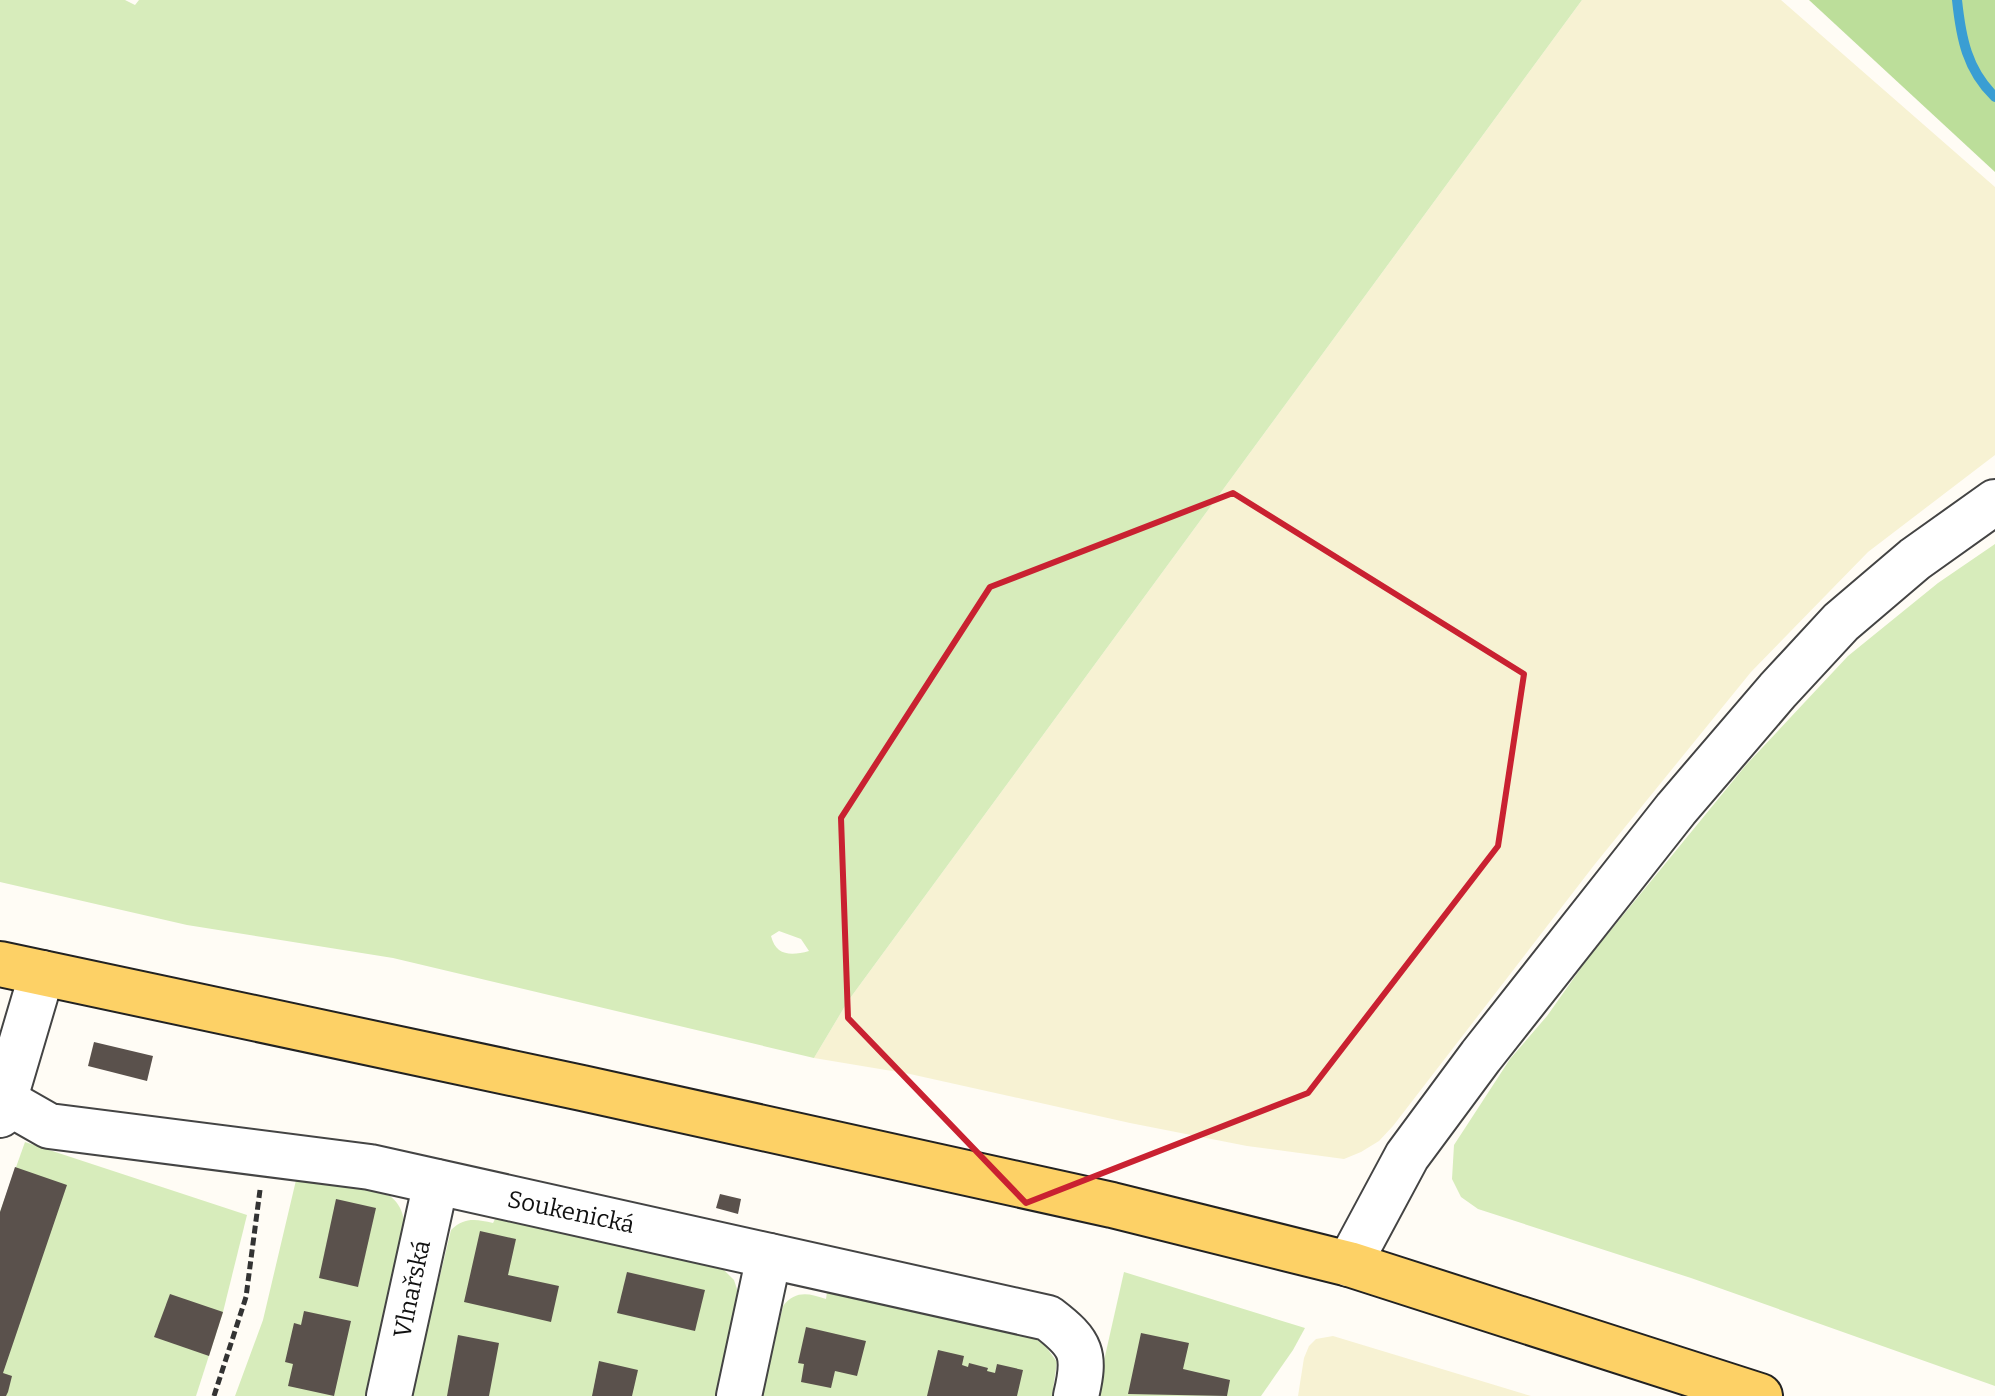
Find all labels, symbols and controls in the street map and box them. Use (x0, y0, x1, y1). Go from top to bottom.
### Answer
street label: Soukenická (505, 1185, 637, 1239)
street label: Vlnařská (388, 1237, 436, 1341)

